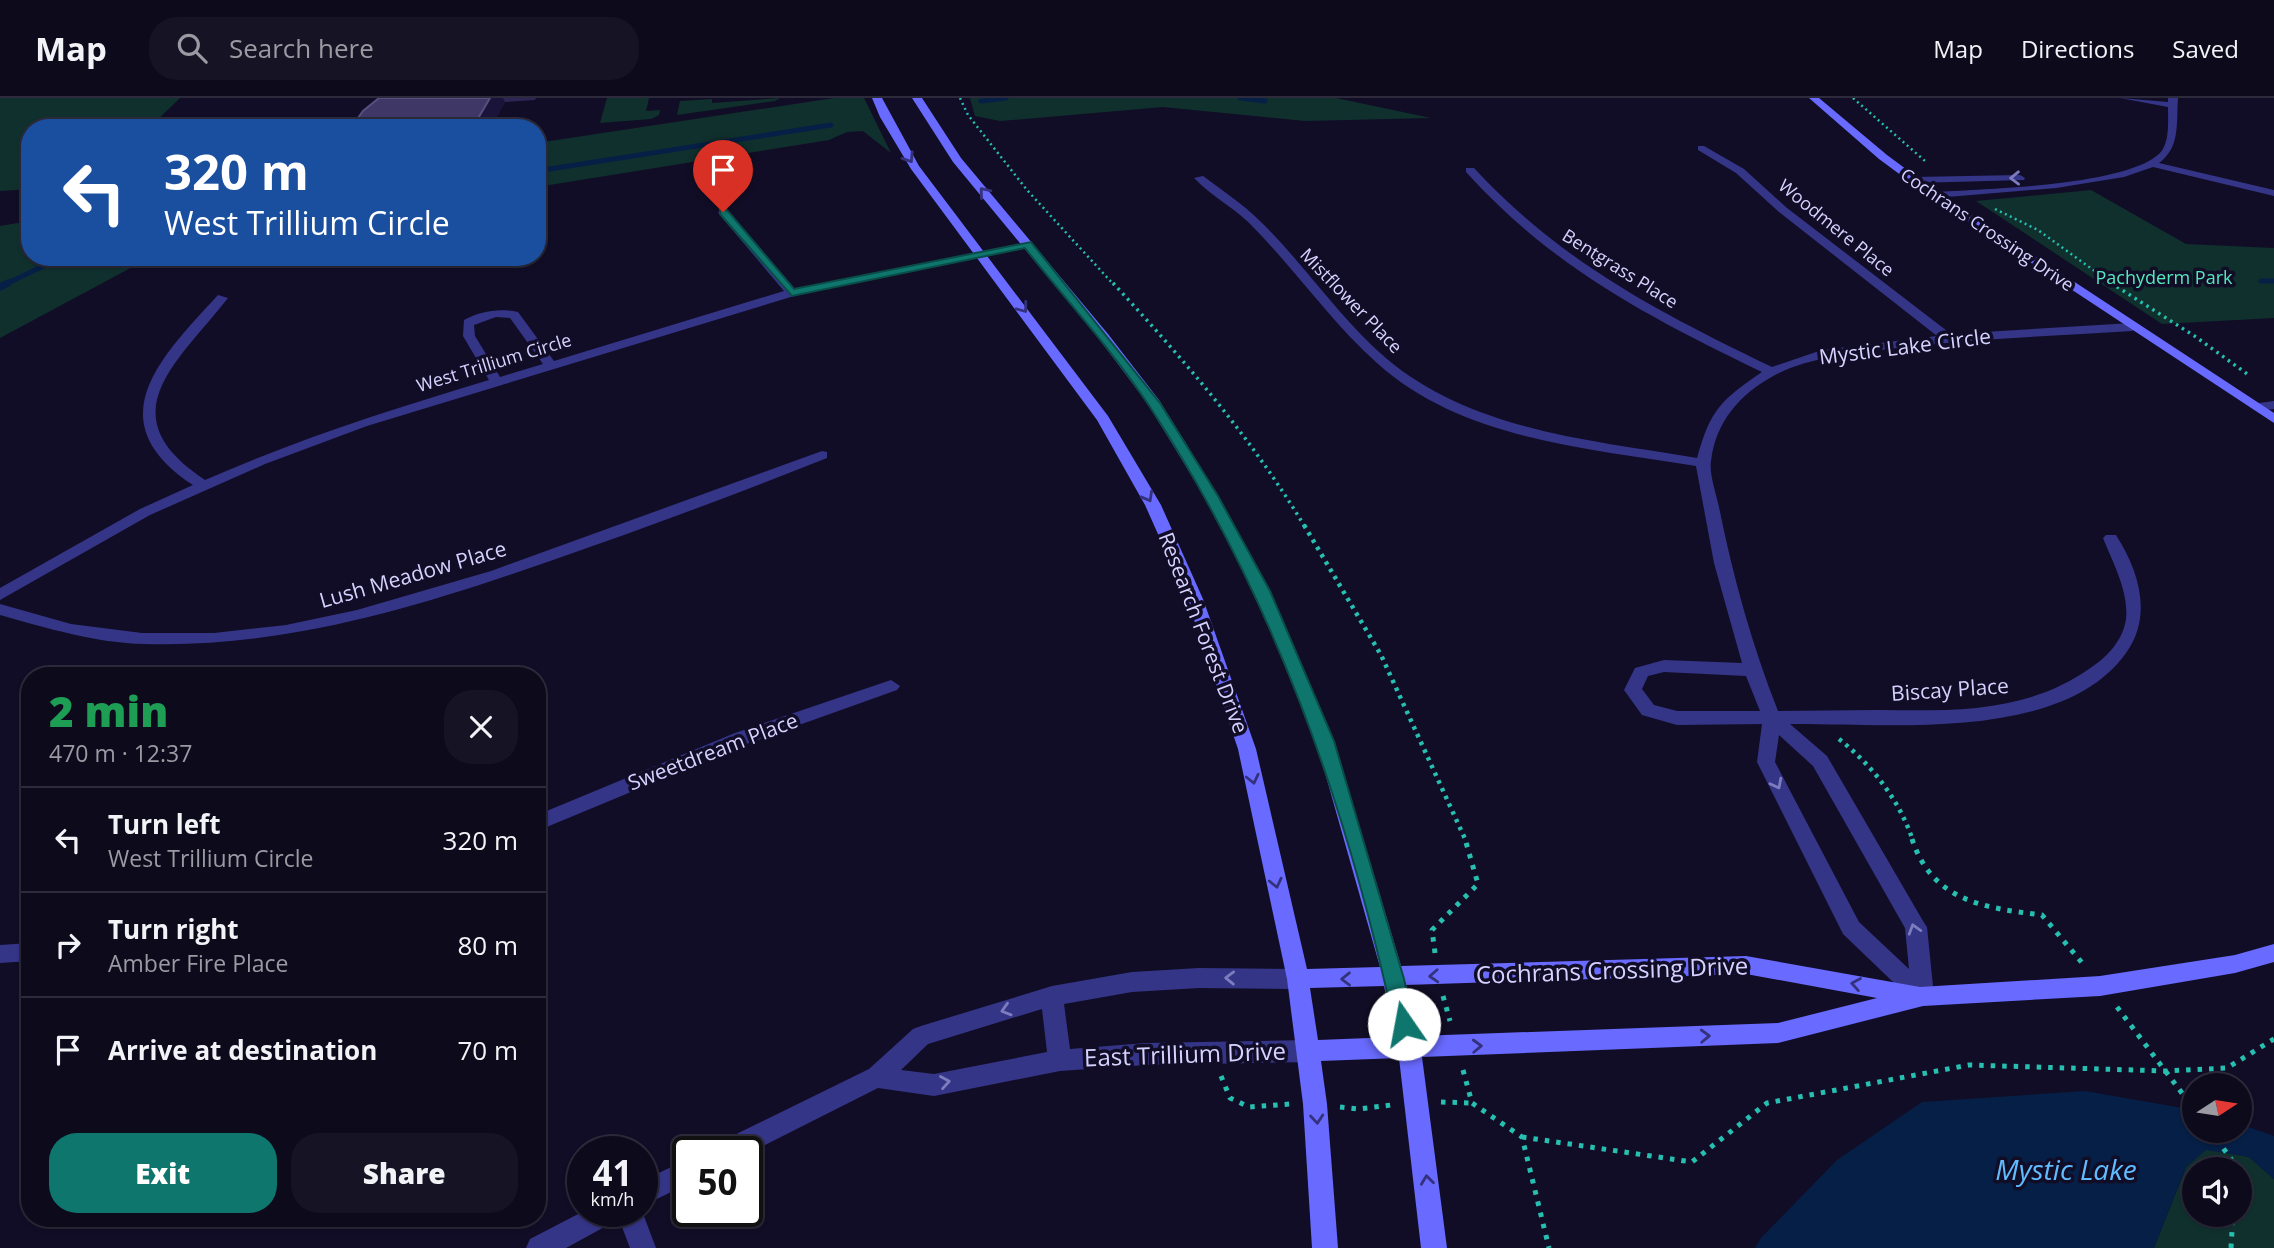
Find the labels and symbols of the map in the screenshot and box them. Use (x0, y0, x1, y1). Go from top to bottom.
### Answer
pin (693, 140, 753, 212)
one-way arrow (901, 150, 914, 163)
street label: Cochrans Crossing Drive (1896, 162, 2079, 296)
one-way arrow (2009, 170, 2020, 185)
street label: Woodmere Place (1774, 173, 1899, 281)
one-way arrow (980, 188, 992, 201)
street label: Bentgrass Place (1558, 223, 1683, 313)
street label: Mistflower Place (1295, 243, 1408, 358)
park label: Pachyderm Park (2096, 265, 2233, 289)
one-way arrow (1014, 300, 1027, 313)
street label: Mystic Lake Circle (1817, 322, 1992, 370)
street label: West Trillium Circle (413, 327, 574, 397)
one-way arrow (1140, 490, 1153, 503)
street label: Research Forest Drive (1153, 528, 1255, 737)
street label: Lush Meadow Place (316, 534, 509, 614)
street label: Biscay Place (1890, 671, 2010, 707)
street label: Sweetdream Place (624, 706, 802, 796)
one-way arrow (1245, 773, 1260, 785)
one-way arrow (1769, 777, 1783, 789)
one-way arrow (1268, 877, 1283, 889)
one-way arrow (1908, 923, 1923, 935)
street label: Cochrans Crossing Drive (1475, 948, 1749, 991)
one-way arrow (1428, 969, 1439, 984)
one-way arrow (1224, 971, 1235, 986)
one-way arrow (1340, 971, 1351, 987)
one-way arrow (1850, 977, 1862, 992)
position arrow (1367, 987, 1441, 1061)
one-way arrow (1000, 1002, 1013, 1016)
one-way arrow (1700, 1028, 1711, 1043)
street label: East Trillium Drive (1083, 1033, 1287, 1074)
one-way arrow (1472, 1038, 1483, 1053)
north arrow (2182, 1073, 2252, 1143)
one-way arrow (939, 1075, 951, 1090)
one-way arrow (1309, 1114, 1324, 1125)
speed limit sign: 50 (672, 1136, 763, 1227)
water label: Mystic Lake (1995, 1150, 2137, 1188)
one-way arrow (1420, 1174, 1435, 1186)

